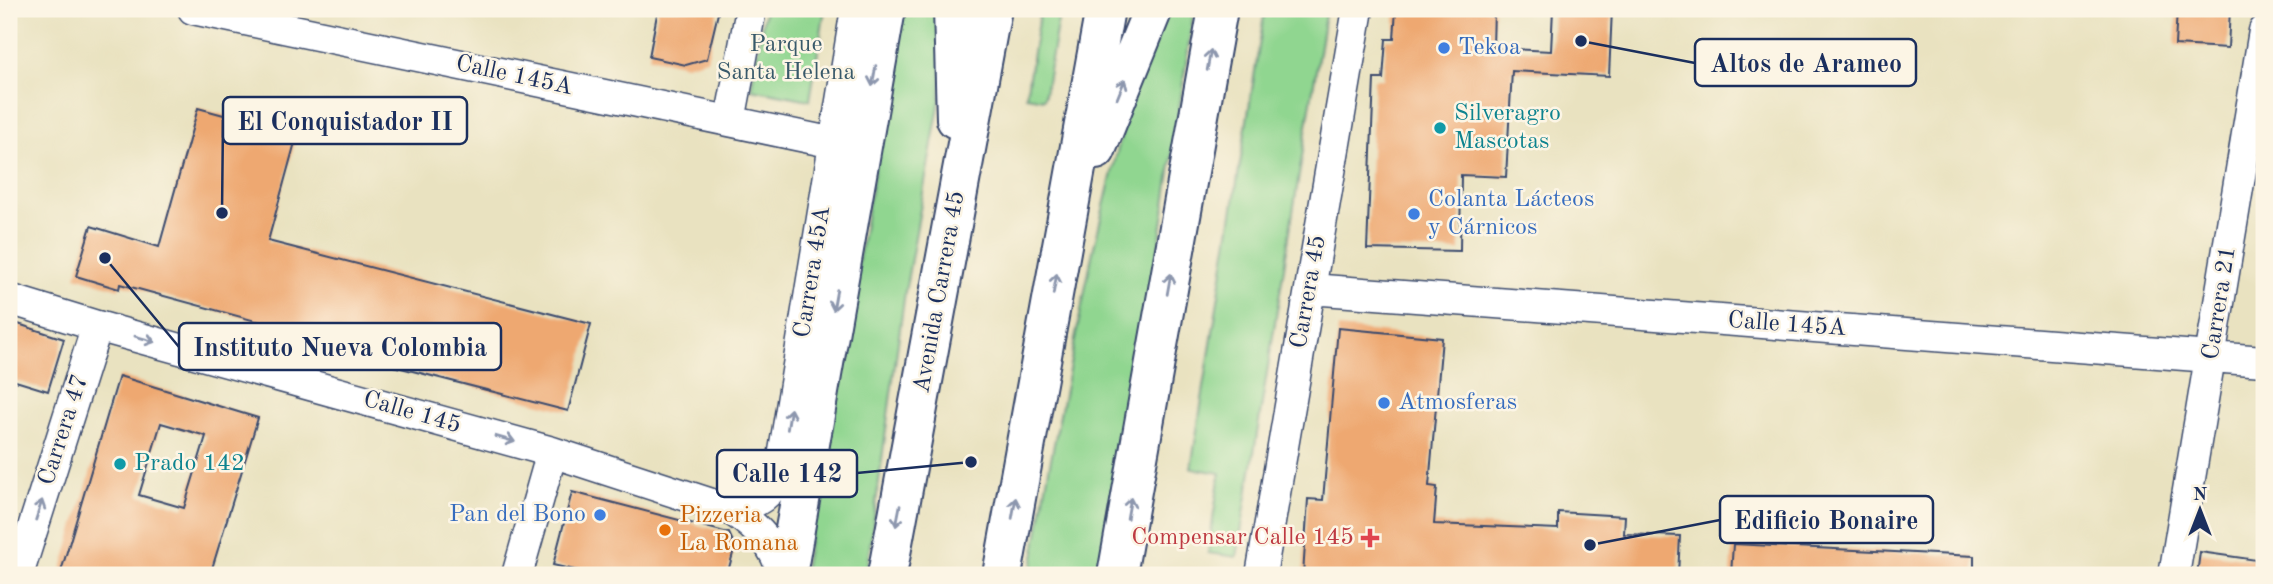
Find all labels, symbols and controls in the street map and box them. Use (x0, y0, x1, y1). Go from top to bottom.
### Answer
park label: Parque Santa Helena (717, 33, 856, 85)
place label: Tekoa (1458, 36, 1521, 60)
callout: Altos de Arameo (1695, 39, 1916, 86)
marker: Tekoa (1436, 40, 1452, 56)
one-way arrow (1203, 49, 1216, 72)
street label: Calle 145A (453, 52, 575, 100)
text: Altos de Arameo (1710, 52, 1902, 78)
one-way arrow (867, 64, 880, 87)
one-way arrow (1115, 79, 1128, 100)
callout: El Conquistador II (223, 97, 467, 144)
place label: Silveragro Mascotas (1454, 102, 1561, 154)
text: El Conquistador II (237, 110, 453, 136)
marker: Silveragro Mascotas (1432, 120, 1448, 136)
place label: Colanta Lácteos y Cárnicos (1428, 188, 1594, 240)
street label: Avenida Carrera 45 (910, 189, 970, 395)
street label: Carrera 45A (791, 204, 835, 340)
marker: Colanta Lácteos y Cárnicos (1406, 206, 1422, 222)
street label: Carrera 45 (1287, 233, 1331, 351)
street label: Carrera 21 (2199, 244, 2241, 362)
one-way arrow (1049, 273, 1063, 296)
one-way arrow (1163, 273, 1177, 296)
one-way arrow (828, 288, 841, 311)
street label: Calle 145A (1727, 309, 1847, 341)
callout: Instituto Nueva Colombia (179, 323, 501, 370)
one-way arrow (133, 333, 155, 346)
text: Instituto Nueva Colombia (193, 336, 487, 362)
street label: Carrera 47 (35, 372, 93, 488)
street label: Calle 145 (360, 388, 464, 438)
place label: Atmosferas (1398, 391, 1517, 415)
marker: Atmosferas (1376, 395, 1392, 411)
one-way arrow (783, 409, 796, 431)
one-way arrow (494, 434, 516, 447)
callout: Calle 142 (717, 450, 857, 497)
place label: Prado 142 (134, 452, 245, 476)
marker: Prado 142 (112, 456, 128, 472)
text: Calle 142 (731, 462, 843, 488)
north arrow (2164, 476, 2234, 546)
text: N (2193, 486, 2208, 505)
callout: Edificio Bonaire (1720, 496, 1933, 543)
one-way arrow (1008, 497, 1021, 520)
one-way arrow (1123, 497, 1136, 520)
one-way arrow (33, 499, 46, 521)
place label: Pan del Bono (449, 503, 586, 527)
place label: Pizzeria La Romana (679, 504, 799, 556)
one-way arrow (891, 504, 905, 527)
marker: Pan del Bono (592, 507, 608, 523)
text: Edificio Bonaire (1734, 509, 1918, 535)
marker: Pizzeria La Romana (657, 522, 673, 538)
place label: Compensar Calle 145 (1131, 526, 1354, 550)
marker: Compensar Calle 145 (1360, 528, 1380, 548)

